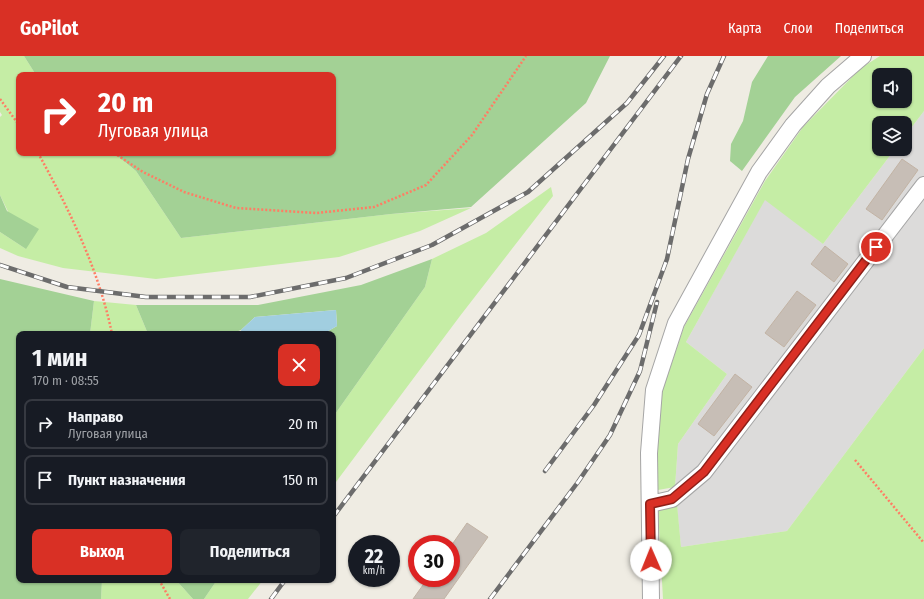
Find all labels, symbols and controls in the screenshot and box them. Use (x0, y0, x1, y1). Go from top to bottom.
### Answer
text: GoPilot (20, 17, 79, 40)
text: Карта (728, 20, 762, 37)
text: Слои (784, 20, 813, 37)
text: Поделиться (835, 20, 904, 37)
map controls (872, 68, 912, 156)
button: sound (872, 68, 912, 108)
text: 20 m (98, 86, 153, 119)
icon: right (32, 88, 84, 140)
button: layers (872, 116, 912, 156)
text: Луговая улица (98, 120, 209, 142)
pin (859, 230, 893, 264)
icon: arrive (865, 236, 887, 258)
text: 1 мин (32, 344, 87, 372)
button: close (278, 344, 320, 386)
text: 170 m · 08:55 (32, 373, 99, 388)
text: Направо (68, 408, 123, 426)
icon: right (34, 413, 56, 435)
text: 20 m (289, 415, 318, 433)
text: Луговая улица (68, 426, 148, 441)
icon: arrive (34, 469, 56, 491)
text: Пункт назначения (68, 471, 186, 489)
text: 150 m (282, 471, 318, 489)
button: Выход (32, 529, 172, 575)
button: Поделиться (180, 529, 320, 575)
speed limit sign: 30 (408, 535, 460, 587)
position arrow (630, 539, 672, 581)
text: 22 (365, 544, 383, 568)
text: km/h (363, 565, 385, 577)

